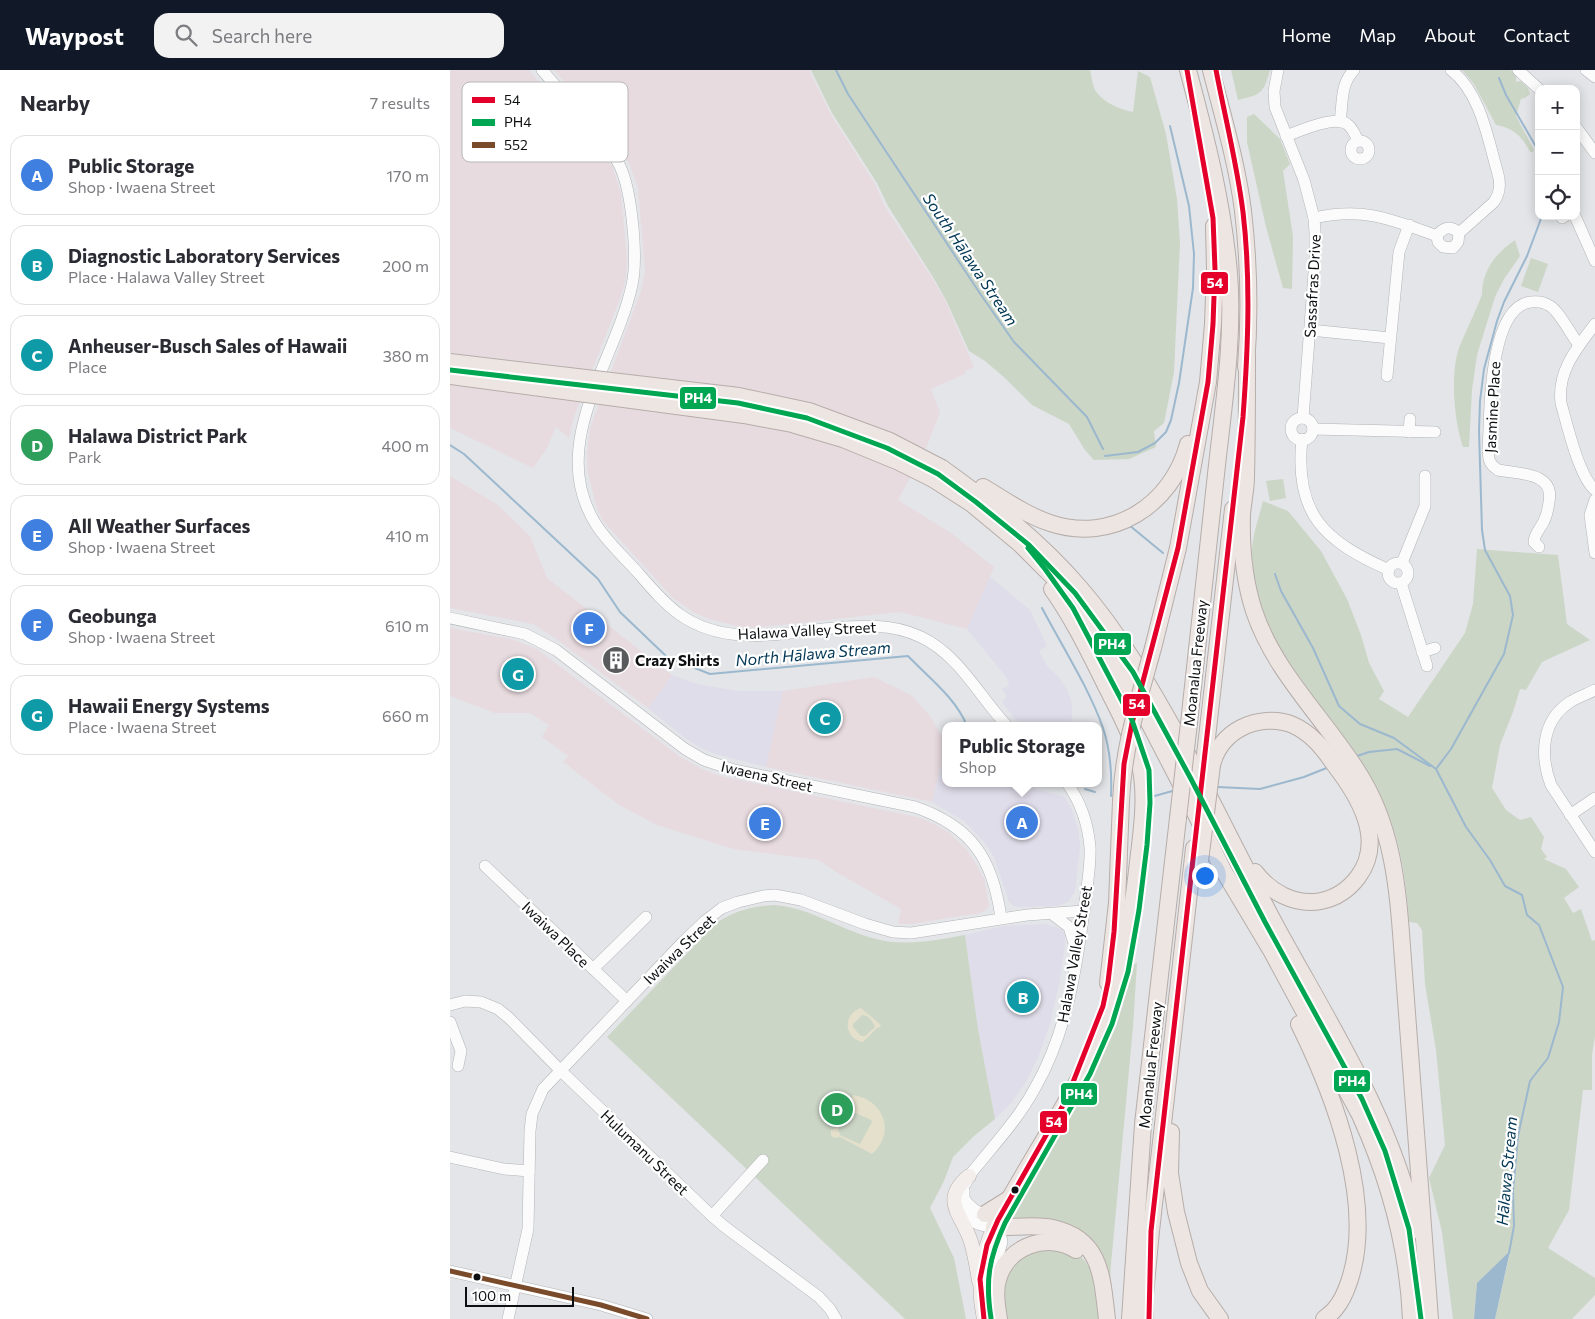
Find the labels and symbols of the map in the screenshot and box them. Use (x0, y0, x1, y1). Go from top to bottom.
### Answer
legend (462, 82, 628, 162)
text: 54 (504, 91, 521, 108)
text: PH4 (504, 113, 532, 130)
text: 552 (504, 136, 528, 153)
water label: South Hālawa Stream (920, 189, 1022, 329)
street label: Sassafras Drive (1300, 234, 1324, 338)
line badge: 54 (1200, 271, 1229, 295)
text: 54 (1207, 274, 1224, 291)
street label: Jasmine Place (1481, 361, 1503, 453)
line badge: PH4 (679, 386, 717, 410)
text: PH4 (684, 389, 712, 406)
street label: Moanalua Freeway (1179, 598, 1211, 727)
pin: F (573, 609, 605, 647)
street label: Halawa Valley Street (737, 617, 877, 643)
line badge: PH4 (1093, 632, 1132, 656)
text: PH4 (1098, 635, 1126, 652)
water label: North Hālawa Stream (734, 637, 892, 669)
building icon: Crazy Shirts (601, 645, 631, 675)
place label: Crazy Shirts (635, 651, 719, 669)
pin: G (502, 655, 534, 693)
line badge: 54 (1122, 693, 1151, 717)
text: 54 (1129, 695, 1146, 712)
pin: C (809, 699, 841, 737)
street label: Iwaena Street (719, 757, 815, 795)
pin: A (1006, 803, 1038, 841)
pin: E (749, 804, 781, 842)
your location (1192, 863, 1218, 889)
street label: Halawa Valley Street (1053, 884, 1095, 1024)
street label: Iwaiwa Place (519, 897, 594, 971)
street label: Iwaiwa Street (639, 910, 719, 988)
pin: B (1007, 978, 1039, 1016)
street label: Moanalua Freeway (1134, 1000, 1166, 1129)
line badge: PH4 (1333, 1069, 1371, 1093)
text: PH4 (1338, 1072, 1366, 1089)
line badge: PH4 (1060, 1082, 1098, 1106)
text: PH4 (1065, 1085, 1093, 1102)
pin: D (821, 1090, 853, 1128)
street label: Hulumanu Street (597, 1106, 693, 1198)
line badge: 54 (1039, 1110, 1068, 1134)
text: 54 (1046, 1113, 1063, 1130)
water label: Hālawa Stream (1492, 1116, 1520, 1226)
unlabelled marker (1010, 1185, 1020, 1195)
unlabelled marker (472, 1272, 482, 1282)
scale bar (465, 1284, 574, 1307)

